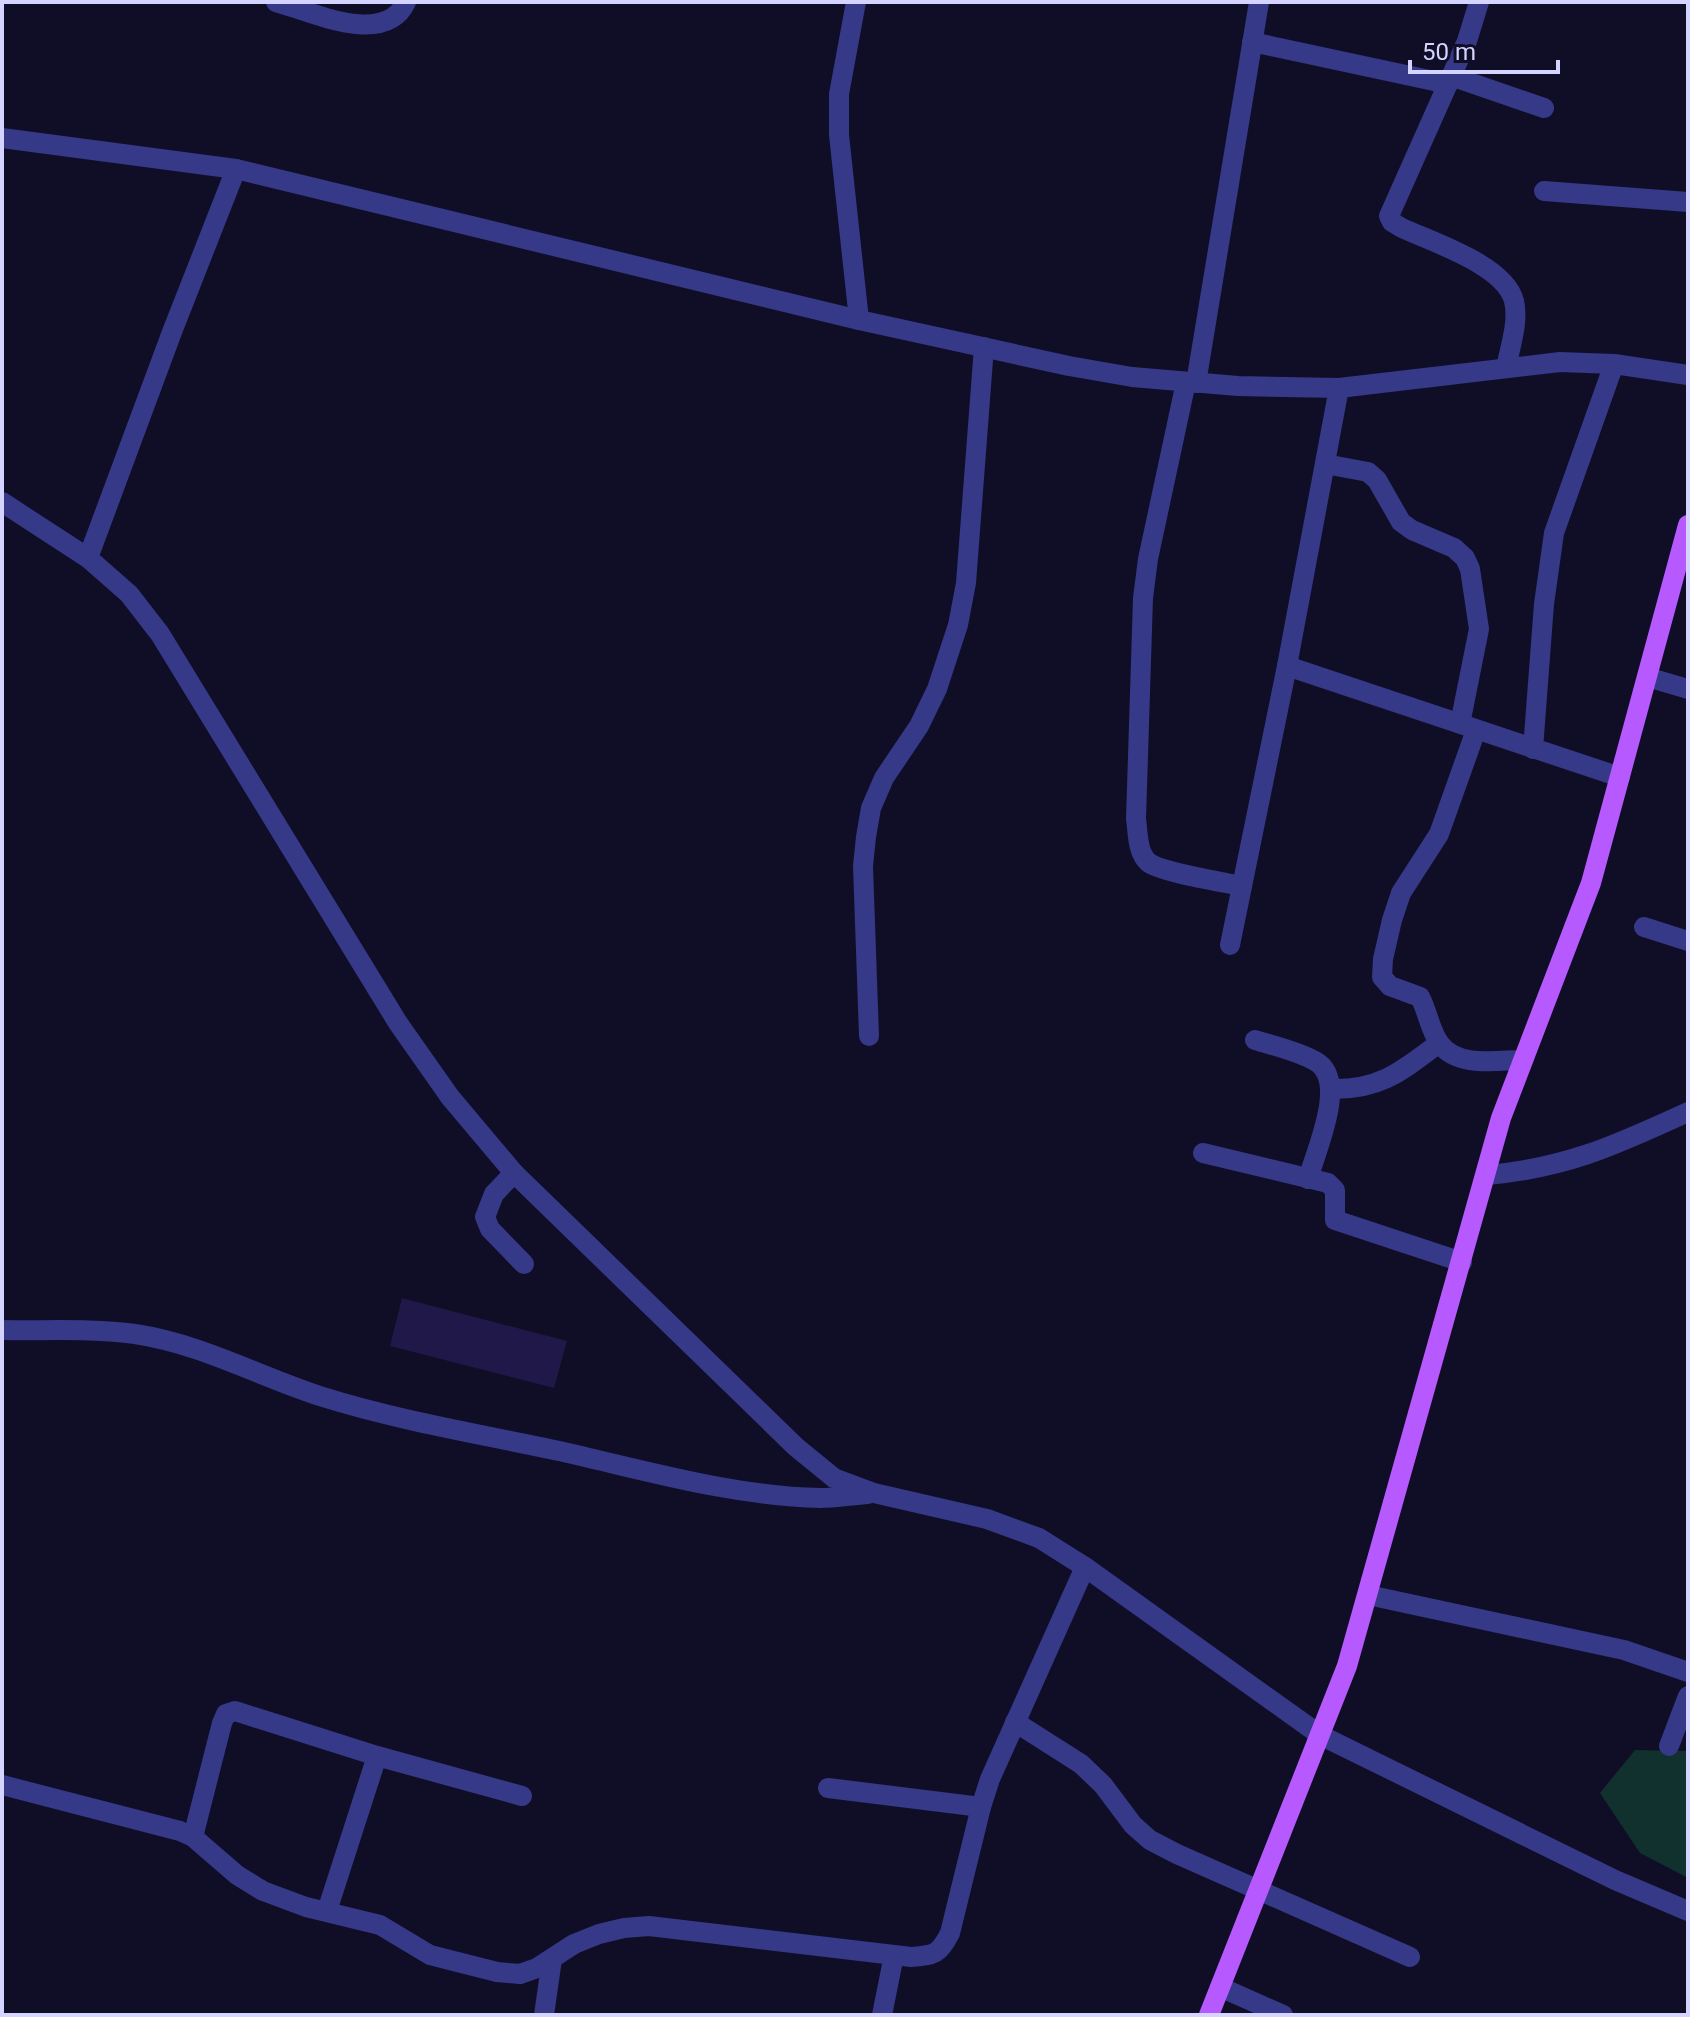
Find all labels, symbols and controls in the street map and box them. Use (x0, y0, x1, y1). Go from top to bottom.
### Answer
scale bar (1410, 24, 1558, 74)
text: 50 m (1422, 38, 1476, 66)

